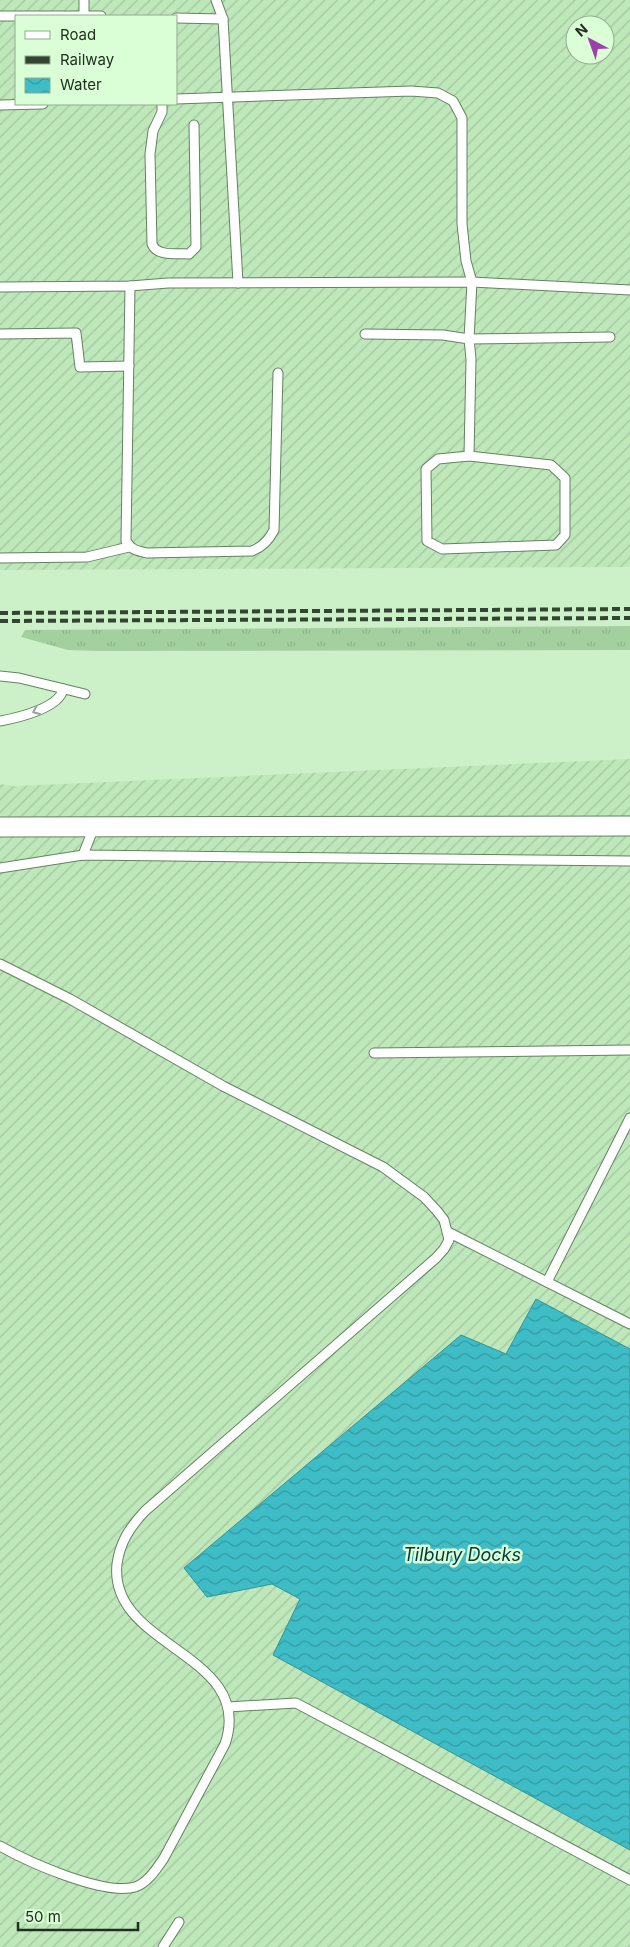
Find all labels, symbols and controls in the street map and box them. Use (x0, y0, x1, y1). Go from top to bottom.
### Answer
legend (15, 15, 178, 105)
north arrow (565, 15, 615, 65)
text: N (572, 20, 591, 40)
text: Road (60, 25, 96, 44)
text: Railway (60, 50, 115, 69)
text: Water (60, 75, 102, 94)
one-way arrow (32, 704, 41, 715)
water label: Tilbury Docks (403, 1544, 521, 1565)
scale bar (18, 1900, 138, 1932)
text: 50 m (25, 1907, 61, 1926)

